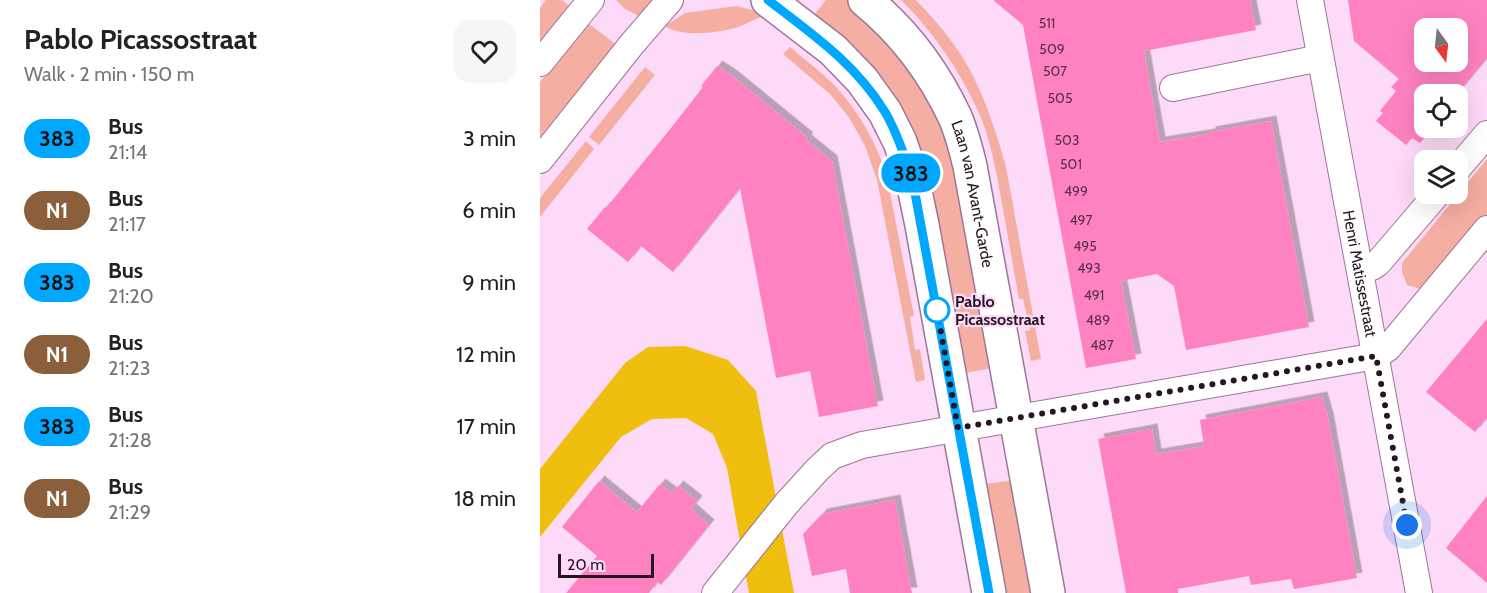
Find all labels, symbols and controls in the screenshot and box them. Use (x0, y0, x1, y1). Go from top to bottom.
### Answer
house number: 511 (1039, 14, 1055, 32)
north arrow (1414, 18, 1468, 72)
map controls (1414, 18, 1468, 204)
button: heart (453, 20, 516, 83)
text: Pablo Picassostraat (24, 22, 257, 56)
house number: 509 (1039, 40, 1065, 58)
text: Walk · 2 min · 150 m (24, 62, 194, 86)
house number: 507 (1043, 62, 1067, 80)
button: locate (1414, 84, 1468, 138)
house number: 505 (1048, 89, 1072, 107)
text: Bus (108, 113, 143, 140)
street label: Laan van Avant-Garde (947, 118, 997, 269)
text: 3 min (463, 125, 516, 152)
text: 383 (39, 126, 75, 151)
house number: 503 (1055, 131, 1079, 149)
text: 21:14 (108, 140, 147, 164)
button: layers (1414, 150, 1468, 204)
line badge: 383 (876, 154, 946, 192)
house number: 501 (1060, 155, 1082, 173)
text: 383 (893, 161, 929, 186)
house number: 499 (1064, 182, 1088, 200)
text: Bus (108, 185, 143, 212)
text: 6 min (462, 197, 516, 224)
text: N1 (46, 198, 68, 223)
street label: Henri Matissestraat (1339, 209, 1381, 339)
house number: 497 (1069, 211, 1093, 229)
text: 21:17 (108, 212, 146, 236)
house number: 495 (1073, 237, 1097, 255)
text: Bus (108, 257, 143, 284)
house number: 493 (1077, 259, 1101, 277)
text: 9 min (462, 269, 516, 296)
text: 383 (39, 270, 75, 295)
text: 21:20 (108, 284, 154, 308)
house number: 491 (1084, 286, 1104, 304)
place label: Pablo Picassostraat (955, 292, 1045, 329)
marker: Pablo Picassostraat (924, 297, 950, 323)
house number: 489 (1086, 311, 1110, 329)
text: Bus (108, 329, 143, 356)
house number: 487 (1090, 336, 1114, 354)
text: 12 min (456, 341, 516, 368)
text: N1 (46, 342, 68, 367)
text: 21:23 (108, 356, 150, 380)
text: Bus (108, 401, 143, 428)
text: 17 min (457, 413, 516, 440)
text: 383 (39, 414, 75, 439)
text: 21:28 (108, 428, 152, 452)
text: Bus (108, 473, 143, 500)
text: 18 min (454, 485, 516, 512)
text: N1 (46, 486, 68, 511)
text: 21:29 (108, 500, 151, 524)
your location (1392, 510, 1422, 540)
scale bar (558, 551, 654, 578)
text: 20 m (567, 555, 604, 574)

